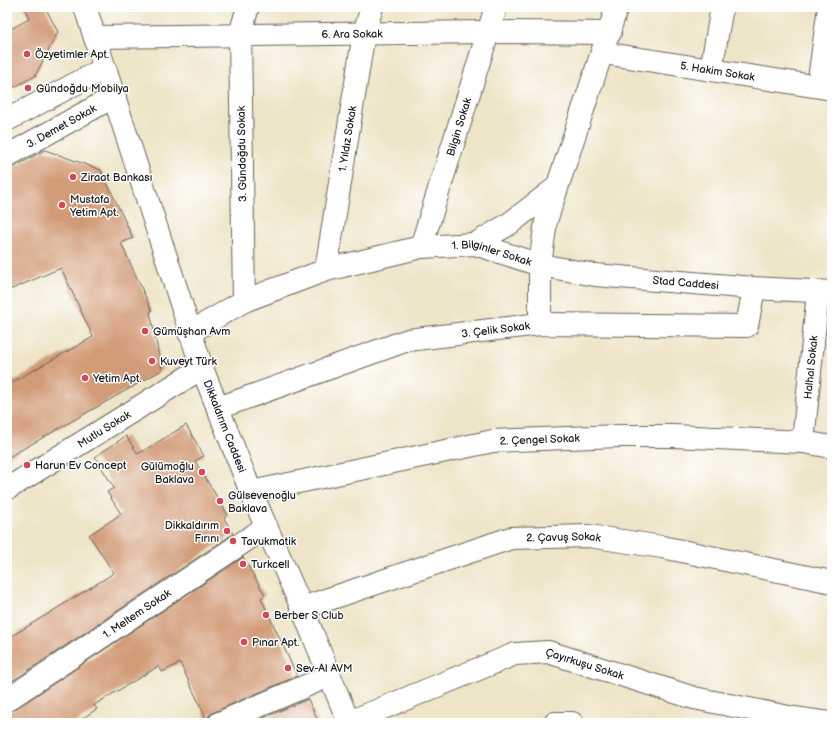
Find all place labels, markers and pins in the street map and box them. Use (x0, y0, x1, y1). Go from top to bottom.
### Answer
place label: Özyetimler Apt. (35, 47, 109, 61)
marker: Özyetimler Apt. (22, 49, 32, 59)
place label: Gündoğdu Mobilya (36, 82, 129, 95)
marker: Gündoğdu Mobilya (23, 83, 33, 93)
place label: Ziraat Bankası (80, 171, 152, 184)
marker: Ziraat Bankası (68, 172, 78, 182)
place label: Mustafa Yetim Apt. (69, 193, 119, 219)
marker: Mustafa Yetim Apt. (57, 200, 67, 210)
place label: Gümüşhan Avm (153, 325, 230, 338)
marker: Gümüşhan Avm (140, 326, 150, 336)
place label: Kuveyt Türk (160, 355, 218, 368)
marker: Kuveyt Türk (147, 356, 157, 366)
place label: Yetim Apt. (92, 372, 142, 385)
marker: Yetim Apt. (80, 373, 90, 383)
place label: Harun Ev Concept (35, 459, 127, 472)
marker: Harun Ev Concept (22, 460, 32, 470)
place label: Gülümoğlu Baklava (141, 460, 194, 486)
marker: Gülümoğlu Baklava (197, 467, 207, 477)
place label: Gülsevenoğlu Baklava (228, 489, 296, 515)
marker: Gülsevenoğlu Baklava (215, 496, 225, 506)
place label: Dikkaldırım Fırını (165, 519, 219, 545)
marker: Dikkaldırım Fırını (222, 526, 232, 536)
place label: Tavukmatik (241, 535, 297, 548)
marker: Tavukmatik (228, 536, 238, 546)
place label: Turkcell (251, 558, 289, 571)
marker: Turkcell (238, 559, 248, 569)
place label: Berber S Club (274, 609, 344, 622)
marker: Berber S Club (261, 610, 271, 620)
place label: Pınar Apt. (252, 636, 299, 649)
marker: Pınar Apt. (239, 637, 249, 647)
place label: Sev-Al AVM (296, 662, 353, 675)
marker: Sev-Al AVM (283, 663, 293, 673)

